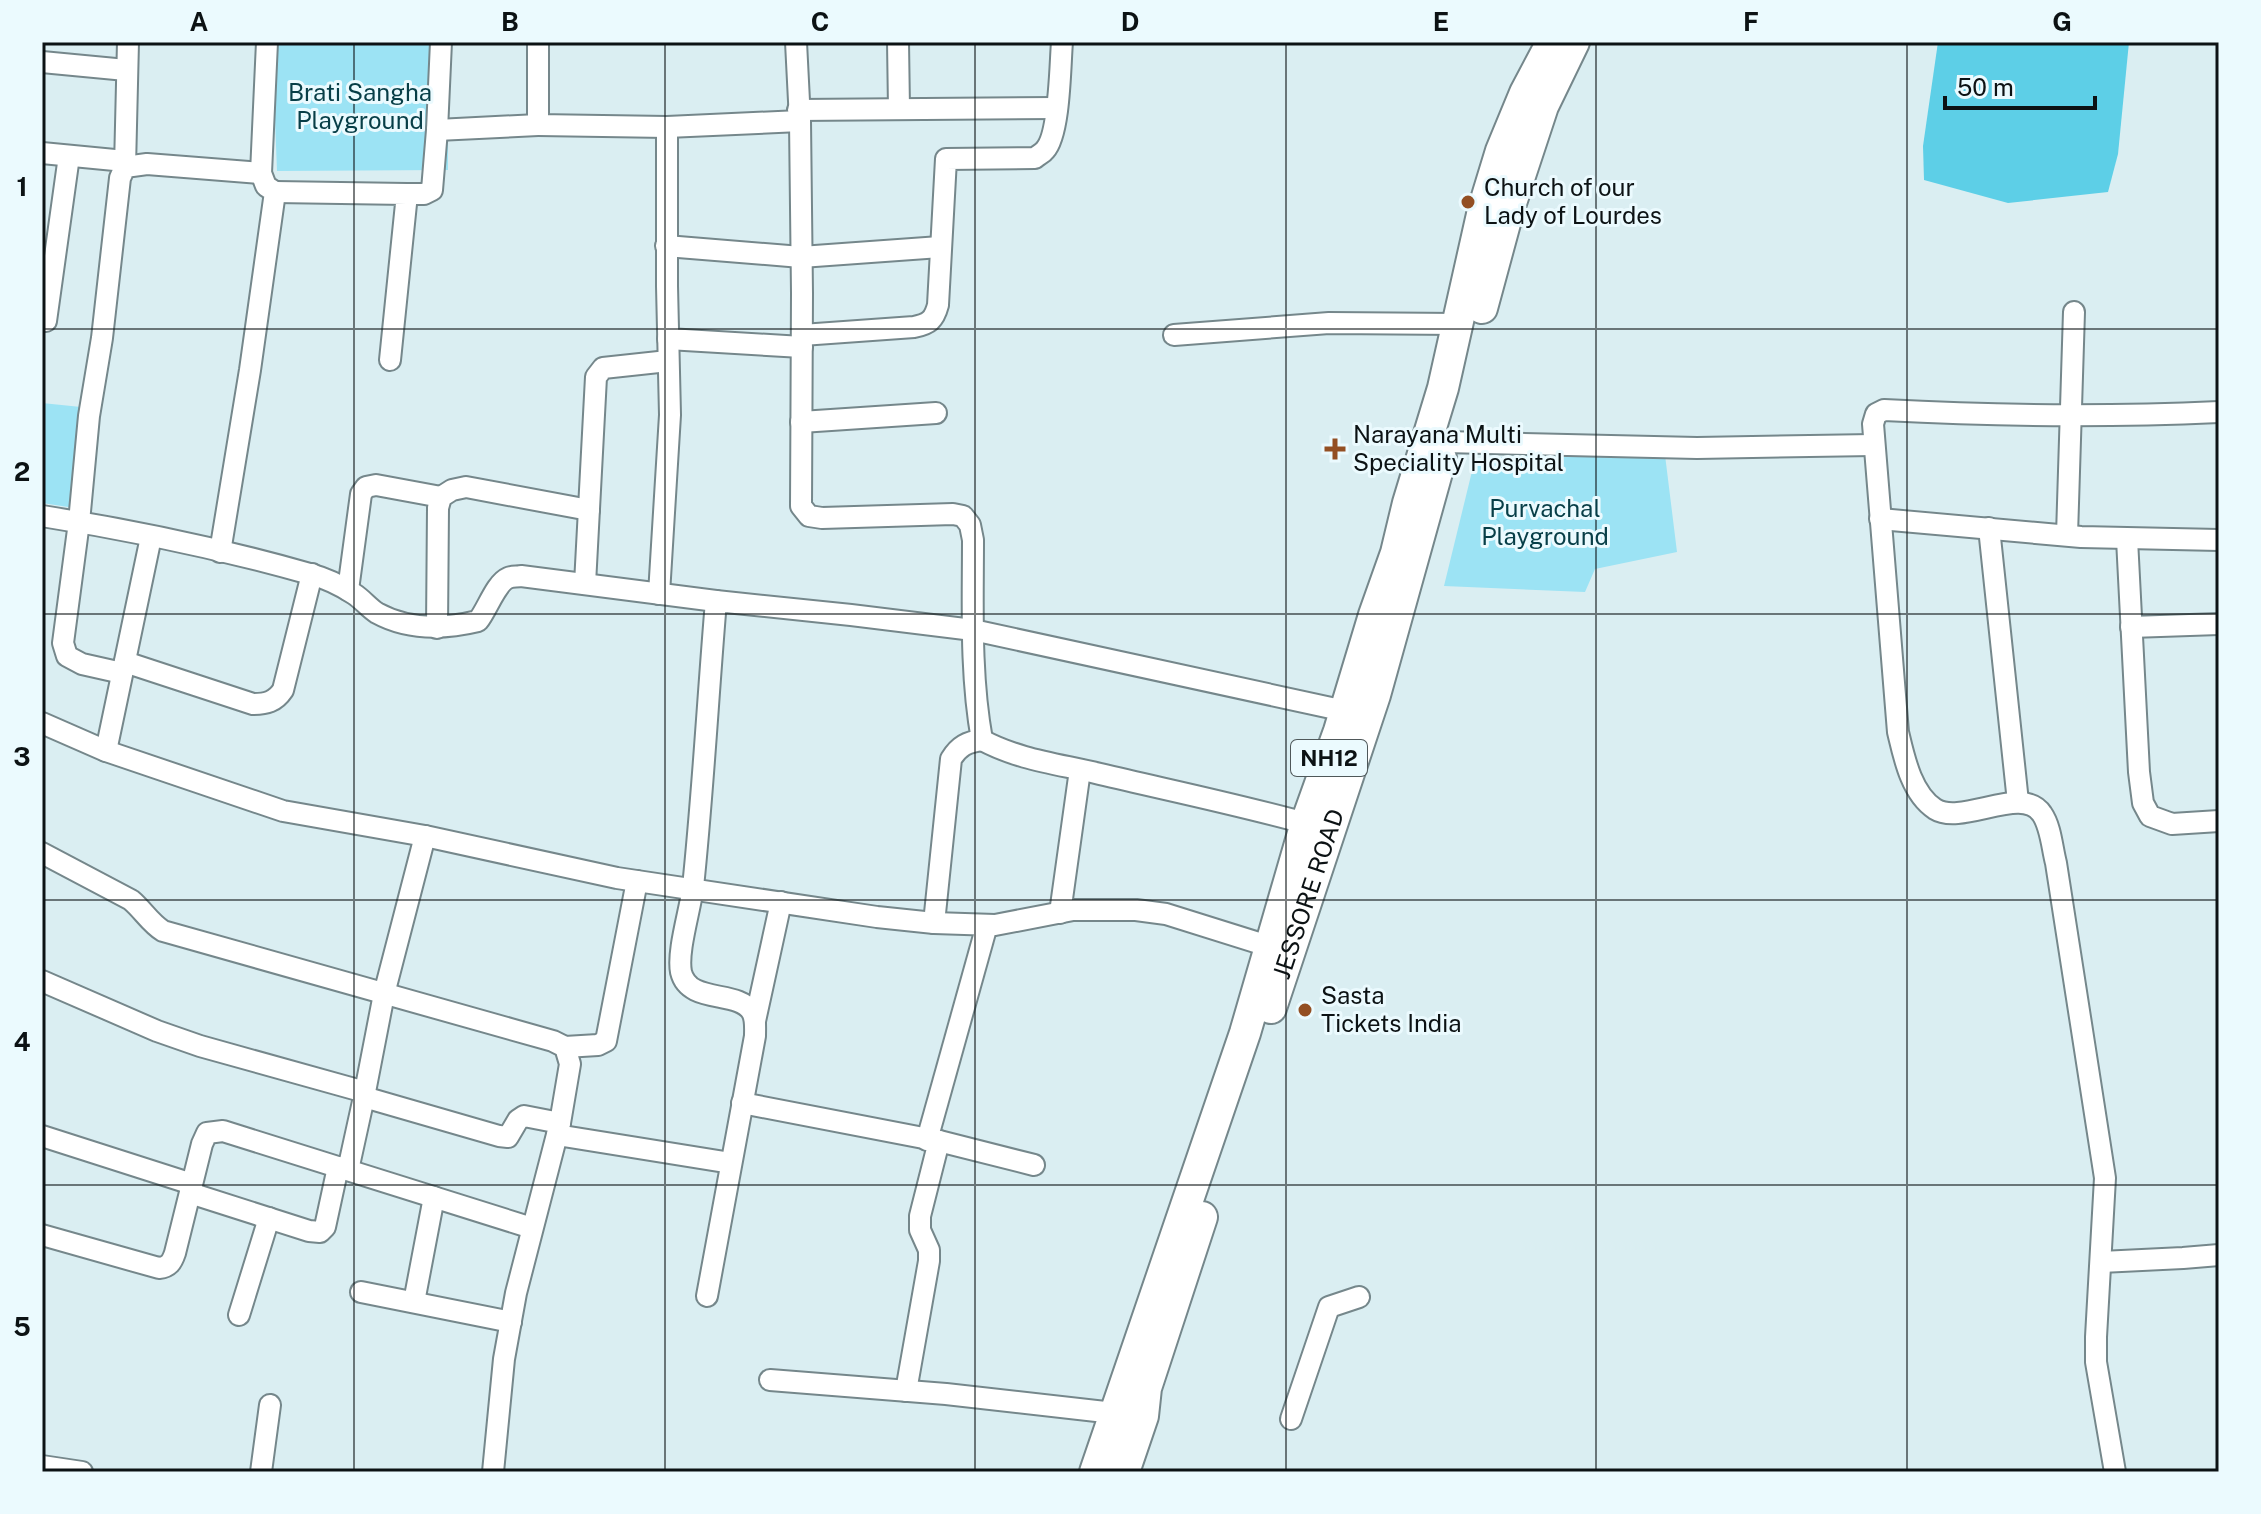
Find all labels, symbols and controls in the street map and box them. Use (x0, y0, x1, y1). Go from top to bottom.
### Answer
text: A (190, 6, 209, 37)
text: B (501, 6, 519, 37)
text: C (811, 6, 829, 37)
text: D (1121, 6, 1139, 37)
text: E (1433, 6, 1449, 37)
text: F (1743, 6, 1759, 37)
text: G (2052, 6, 2072, 37)
scale bar (1945, 60, 2095, 110)
text: 50 m (1957, 73, 2014, 101)
park label: Brati Sangha Playground (288, 78, 432, 134)
text: 1 (16, 171, 28, 202)
place label: Church of our Lady of Lourdes (1484, 173, 1662, 229)
marker: Church of our Lady of Lourdes (1459, 193, 1477, 211)
place label: Narayana Multi Speciality Hospital (1353, 420, 1564, 476)
marker: Narayana Multi Speciality Hospital (1324, 438, 1346, 460)
text: 2 (14, 456, 30, 487)
park label: Purvachal Playground (1481, 494, 1609, 550)
road number: NH12 (1291, 740, 1367, 776)
text: 3 (13, 741, 31, 772)
street label: JESSORE ROAD (1267, 805, 1349, 982)
place label: Sasta Tickets India (1321, 981, 1462, 1037)
marker: Sasta Tickets India (1296, 1001, 1314, 1019)
text: 4 (13, 1026, 31, 1057)
text: 5 (13, 1311, 31, 1342)

